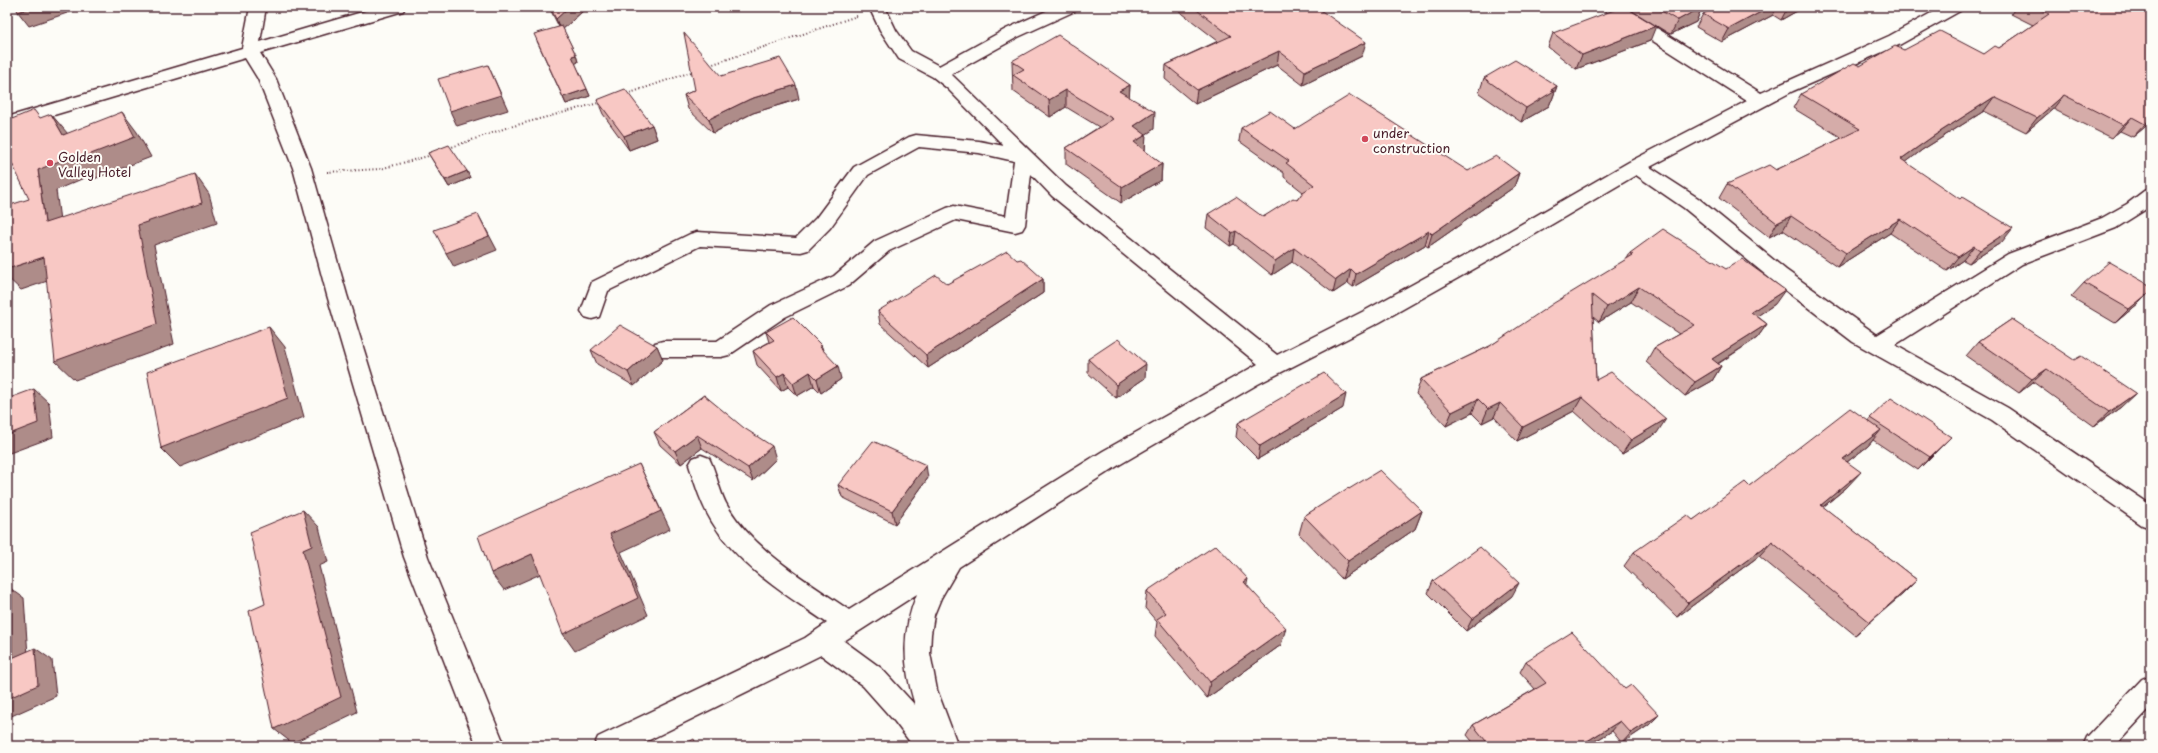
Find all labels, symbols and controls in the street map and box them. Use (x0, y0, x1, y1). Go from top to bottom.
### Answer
place label: under construction (1373, 123, 1450, 157)
marker: under construction (1360, 134, 1370, 144)
place label: Golden Valley Hotel (58, 147, 131, 181)
marker: Golden Valley Hotel (45, 158, 55, 168)

